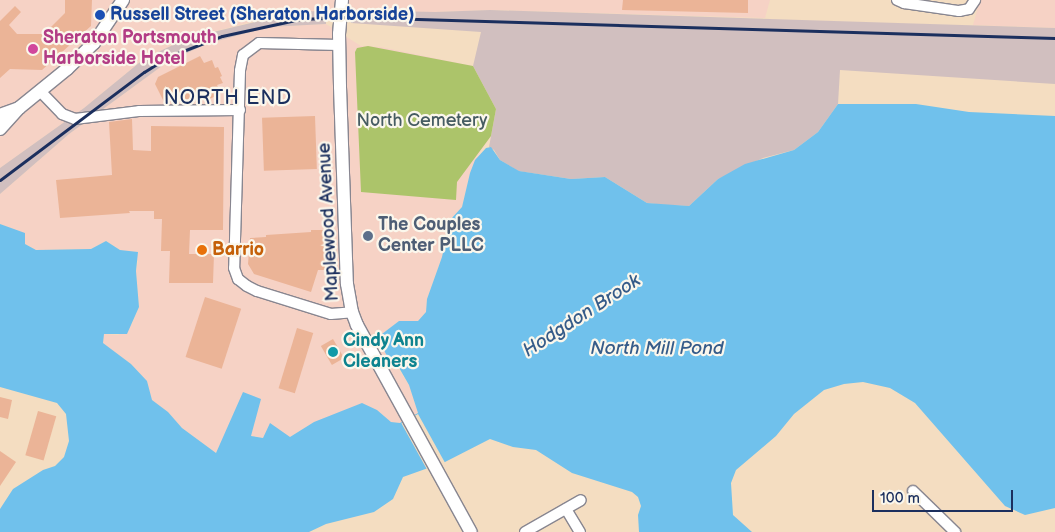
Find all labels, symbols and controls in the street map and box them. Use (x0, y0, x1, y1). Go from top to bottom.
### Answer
place label: Russell Street (Sheraton Harborside) (110, 4, 414, 26)
marker: Russell Street (Sheraton Harborside) (94, 9, 106, 21)
place label: Sheraton Portsmouth Harborside Hotel (43, 28, 217, 70)
marker: Sheraton Portsmouth Harborside Hotel (27, 43, 39, 55)
district label: NORTH END (163, 86, 293, 110)
park label: North Cemetery (356, 110, 488, 132)
street label: Maplewood Avenue (314, 142, 344, 302)
place label: The Couples Center PLLC (378, 215, 484, 258)
marker: The Couples Center PLLC (362, 230, 374, 242)
place label: Barrio (212, 239, 264, 261)
marker: Barrio (196, 244, 208, 256)
water label: Hodgdon Brook (519, 269, 645, 363)
place label: Cindy Ann Cleaners (343, 331, 425, 374)
water label: North Mill Pond (590, 338, 724, 360)
marker: Cindy Ann Cleaners (327, 346, 339, 358)
scale bar (875, 480, 1016, 512)
text: 100 m (880, 489, 920, 508)

